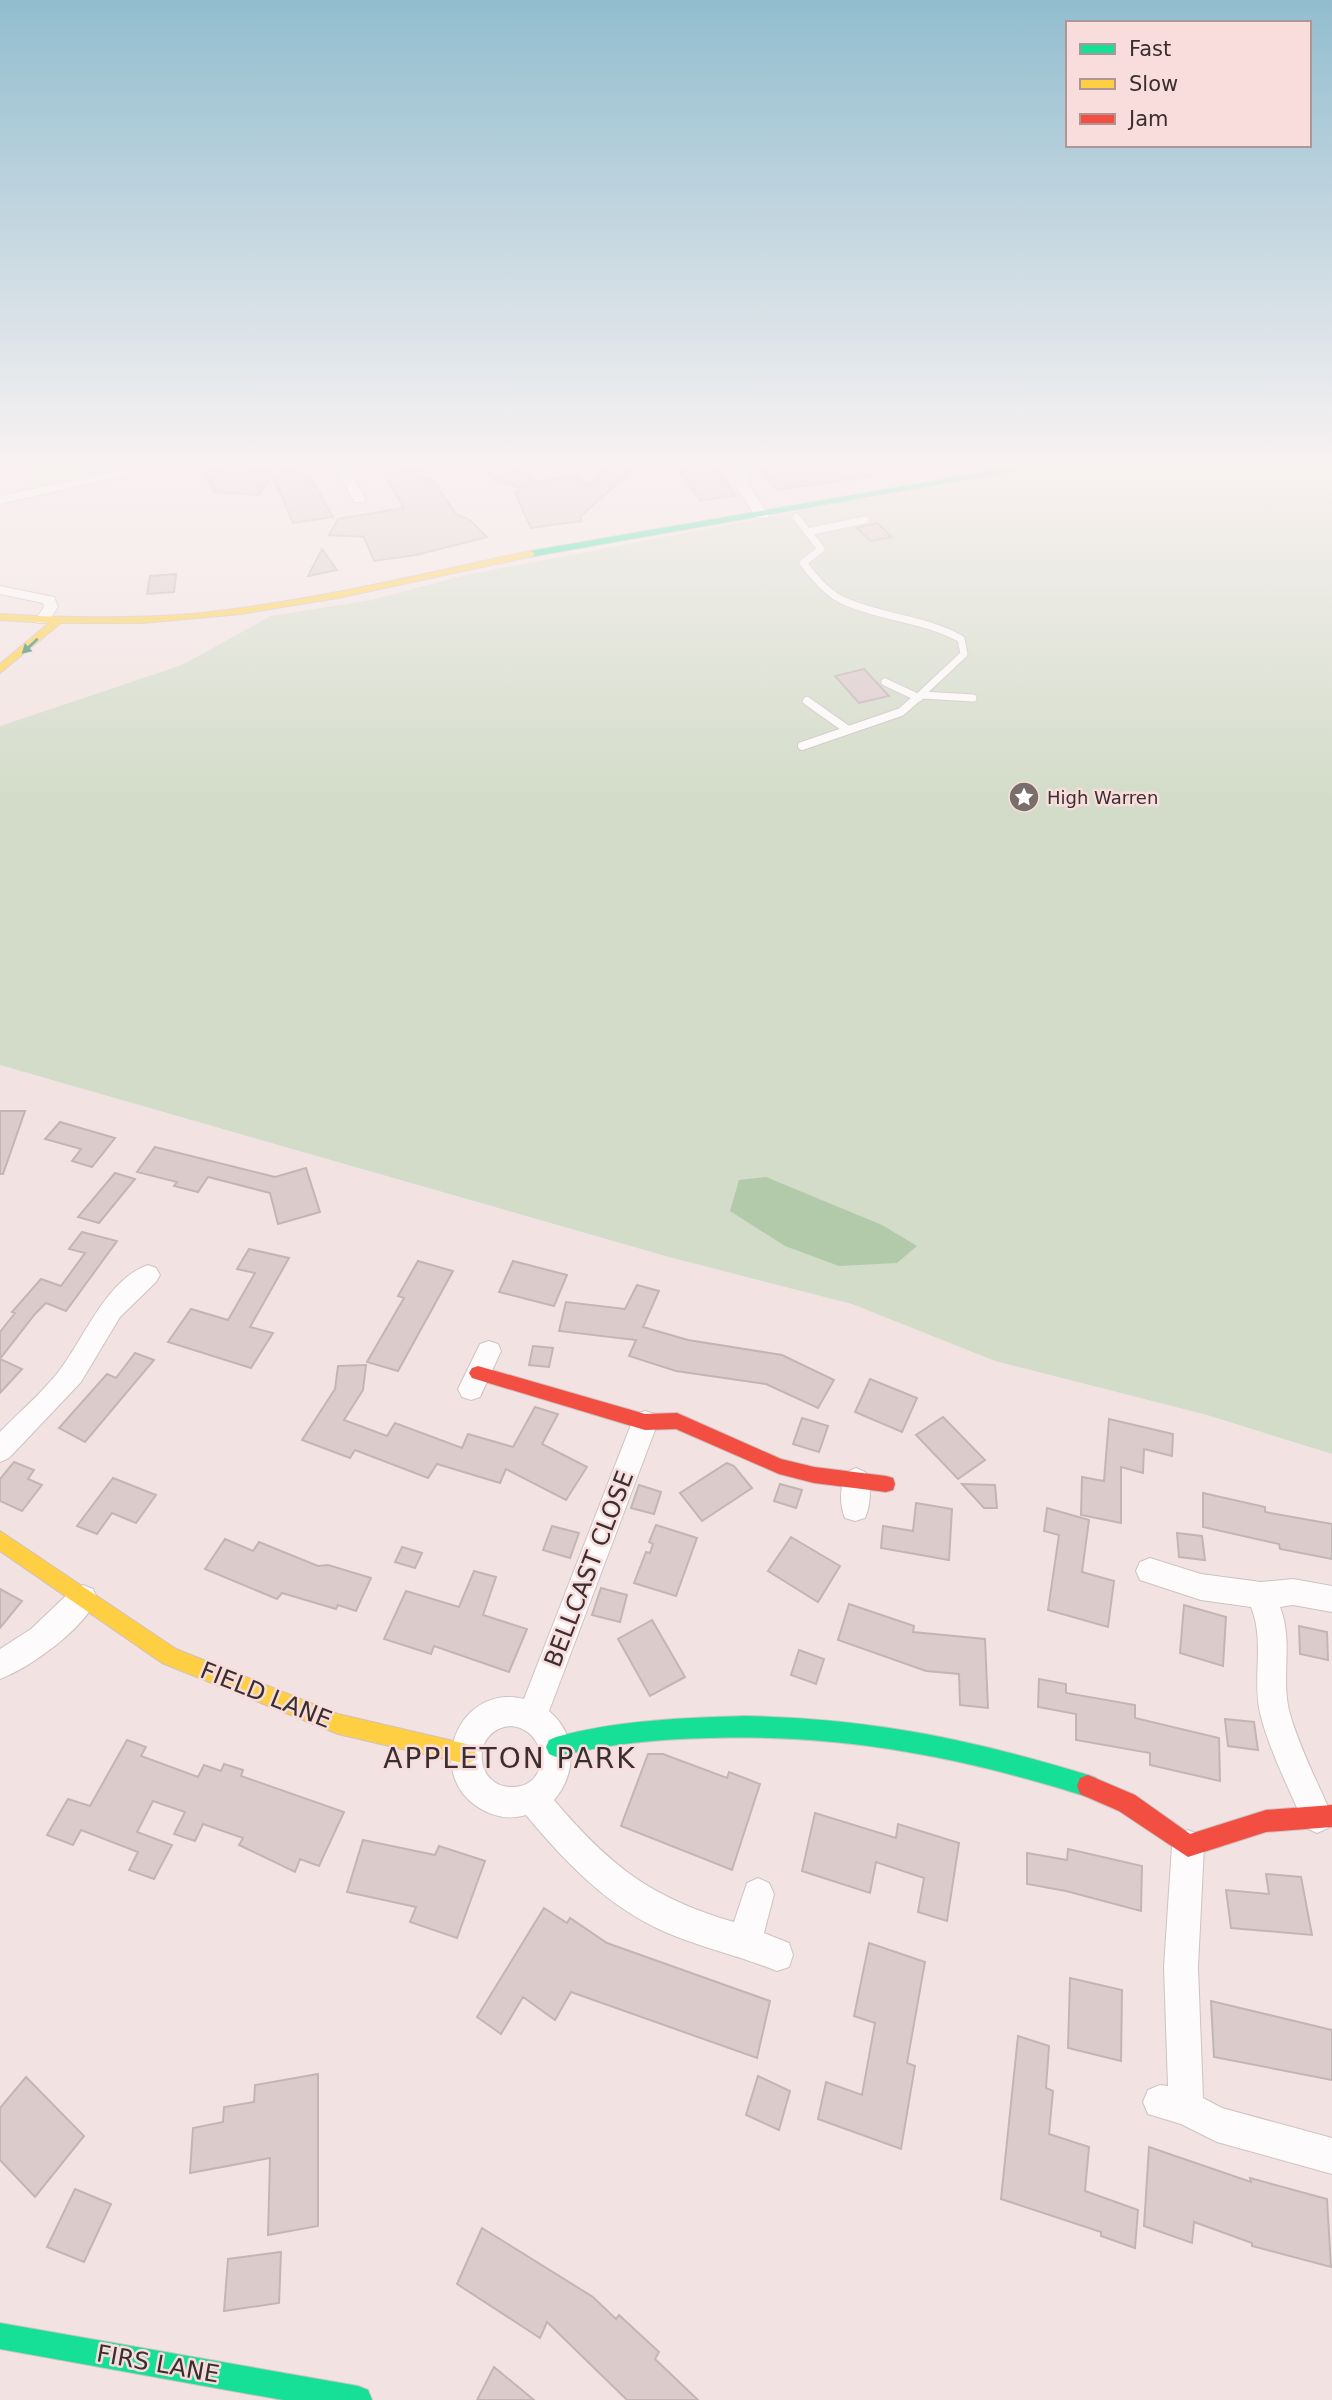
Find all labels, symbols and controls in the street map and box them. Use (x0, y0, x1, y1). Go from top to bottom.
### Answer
legend (1066, 21, 1311, 147)
text: Fast (1129, 37, 1171, 61)
text: Slow (1129, 72, 1178, 96)
text: Jam (1127, 107, 1169, 131)
one-way arrow (22, 638, 39, 654)
place icon: High Warren (1007, 780, 1041, 814)
place label: High Warren (1047, 787, 1158, 808)
street label: BELLCAST CLOSE (539, 1467, 639, 1671)
street label: FIELD LANE (196, 1656, 336, 1734)
district label: APPLETON PARK (383, 1742, 637, 1775)
street label: FIRS LANE (95, 2339, 221, 2389)

